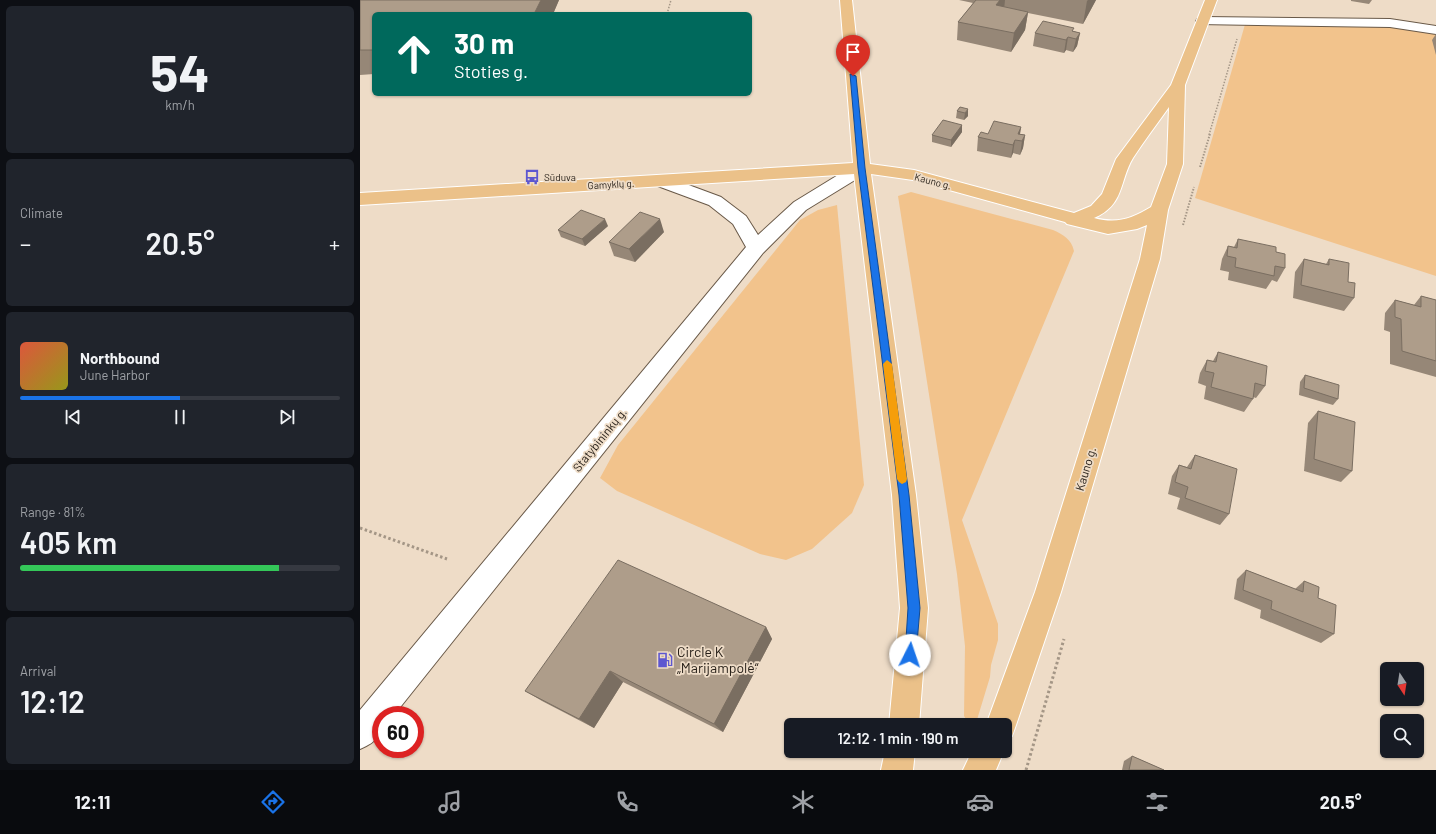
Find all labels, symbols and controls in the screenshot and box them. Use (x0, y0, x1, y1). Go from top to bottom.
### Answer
text: 30 m (454, 26, 514, 60)
icon: ahead (388, 28, 440, 80)
pin (836, 35, 870, 76)
text: 54 (150, 40, 210, 102)
icon: arrive (842, 41, 864, 63)
text: Stoties g. (454, 60, 528, 82)
text: km/h (165, 97, 195, 113)
bus stop icon: Sūduva (523, 168, 541, 186)
street label: Kauno g. (913, 170, 953, 192)
place label: Sūduva (544, 171, 576, 183)
street label: Gamyklų g. (587, 177, 635, 191)
text: Climate (20, 205, 63, 221)
text: 20.5° (146, 225, 215, 261)
text: − (20, 230, 31, 256)
text: + (329, 230, 340, 256)
text: Northbound (80, 349, 160, 367)
text: June Harbor (80, 367, 150, 383)
street label: Statybininkų g. (569, 405, 629, 474)
icon: previous (62, 406, 84, 428)
icon: pause (169, 406, 191, 428)
icon: next (276, 406, 298, 428)
street label: Kauno g. (1072, 445, 1098, 492)
text: Range · 81% (20, 504, 85, 520)
text: 405 km (20, 524, 117, 560)
position arrow (889, 634, 931, 676)
place label: Circle K „Marijampolė“ (677, 643, 759, 676)
fuel station icon: Circle K „Marijampolė“ (656, 651, 674, 669)
north arrow (1380, 662, 1424, 706)
map controls (1380, 662, 1424, 758)
text: Arrival (20, 663, 56, 679)
text: 12:12 (20, 683, 85, 719)
speed limit sign: 60 (372, 706, 424, 758)
button: search (1380, 714, 1424, 758)
text: 12:12 · 1 min · 190 m (837, 729, 959, 747)
icon: directions (259, 788, 287, 816)
icon: music (436, 788, 464, 816)
icon: phone (613, 788, 641, 816)
icon: climate (789, 788, 817, 816)
icon: car (966, 788, 994, 816)
icon: filters (1143, 788, 1171, 816)
text: 12:11 (74, 791, 110, 813)
text: 20.5° (1320, 791, 1362, 813)

